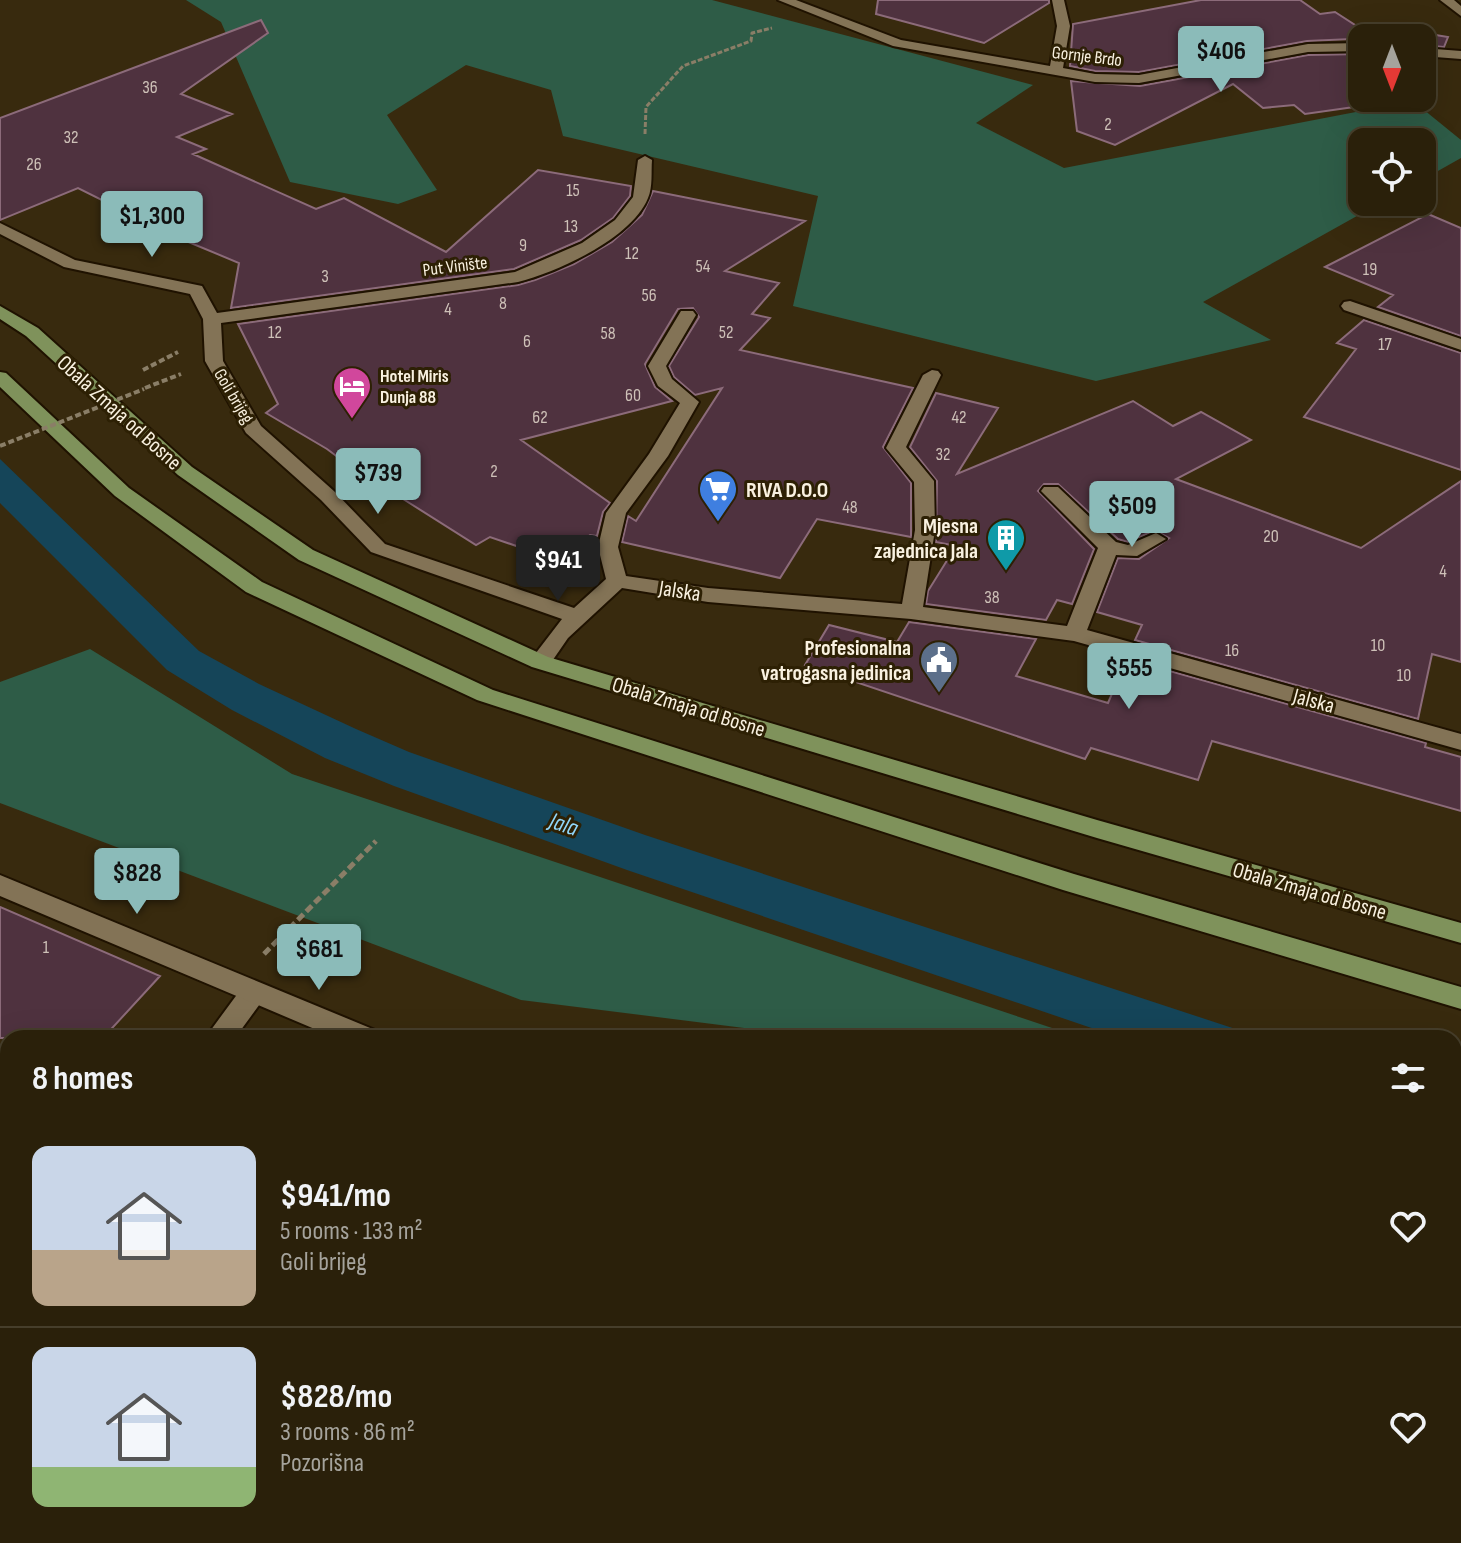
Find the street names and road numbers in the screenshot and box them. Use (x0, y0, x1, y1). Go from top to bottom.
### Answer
street label: Gornje Brdo (1051, 42, 1123, 71)
street label: Put Vinište (422, 252, 489, 281)
street label: Obala Zmaja od Bosne (51, 350, 187, 476)
street label: Goli brijeg (209, 365, 258, 427)
street label: Jalska (656, 575, 703, 608)
street label: Obala Zmaja od Bosne (609, 671, 768, 744)
street label: Jalska (1289, 683, 1337, 720)
street label: Obala Zmaja od Bosne (1230, 857, 1390, 926)

